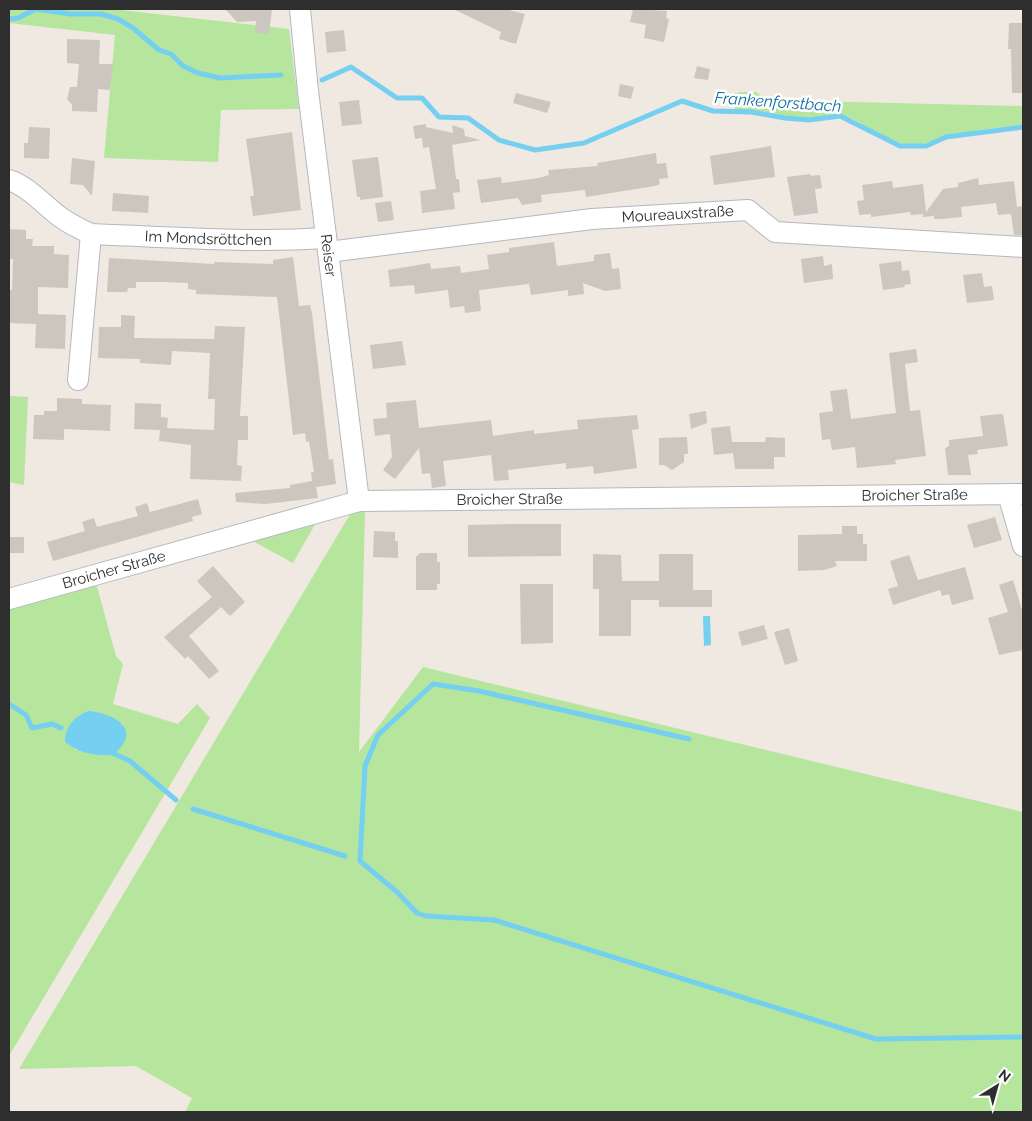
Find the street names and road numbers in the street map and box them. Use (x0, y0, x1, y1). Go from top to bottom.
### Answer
street label: Moureauxstraße (621, 202, 735, 226)
street label: Im Mondsröttchen (144, 227, 272, 249)
street label: Reiser (317, 233, 340, 279)
street label: Broicher Straße (861, 486, 968, 505)
street label: Broicher Straße (456, 490, 563, 509)
street label: Broicher Straße (60, 547, 168, 593)

